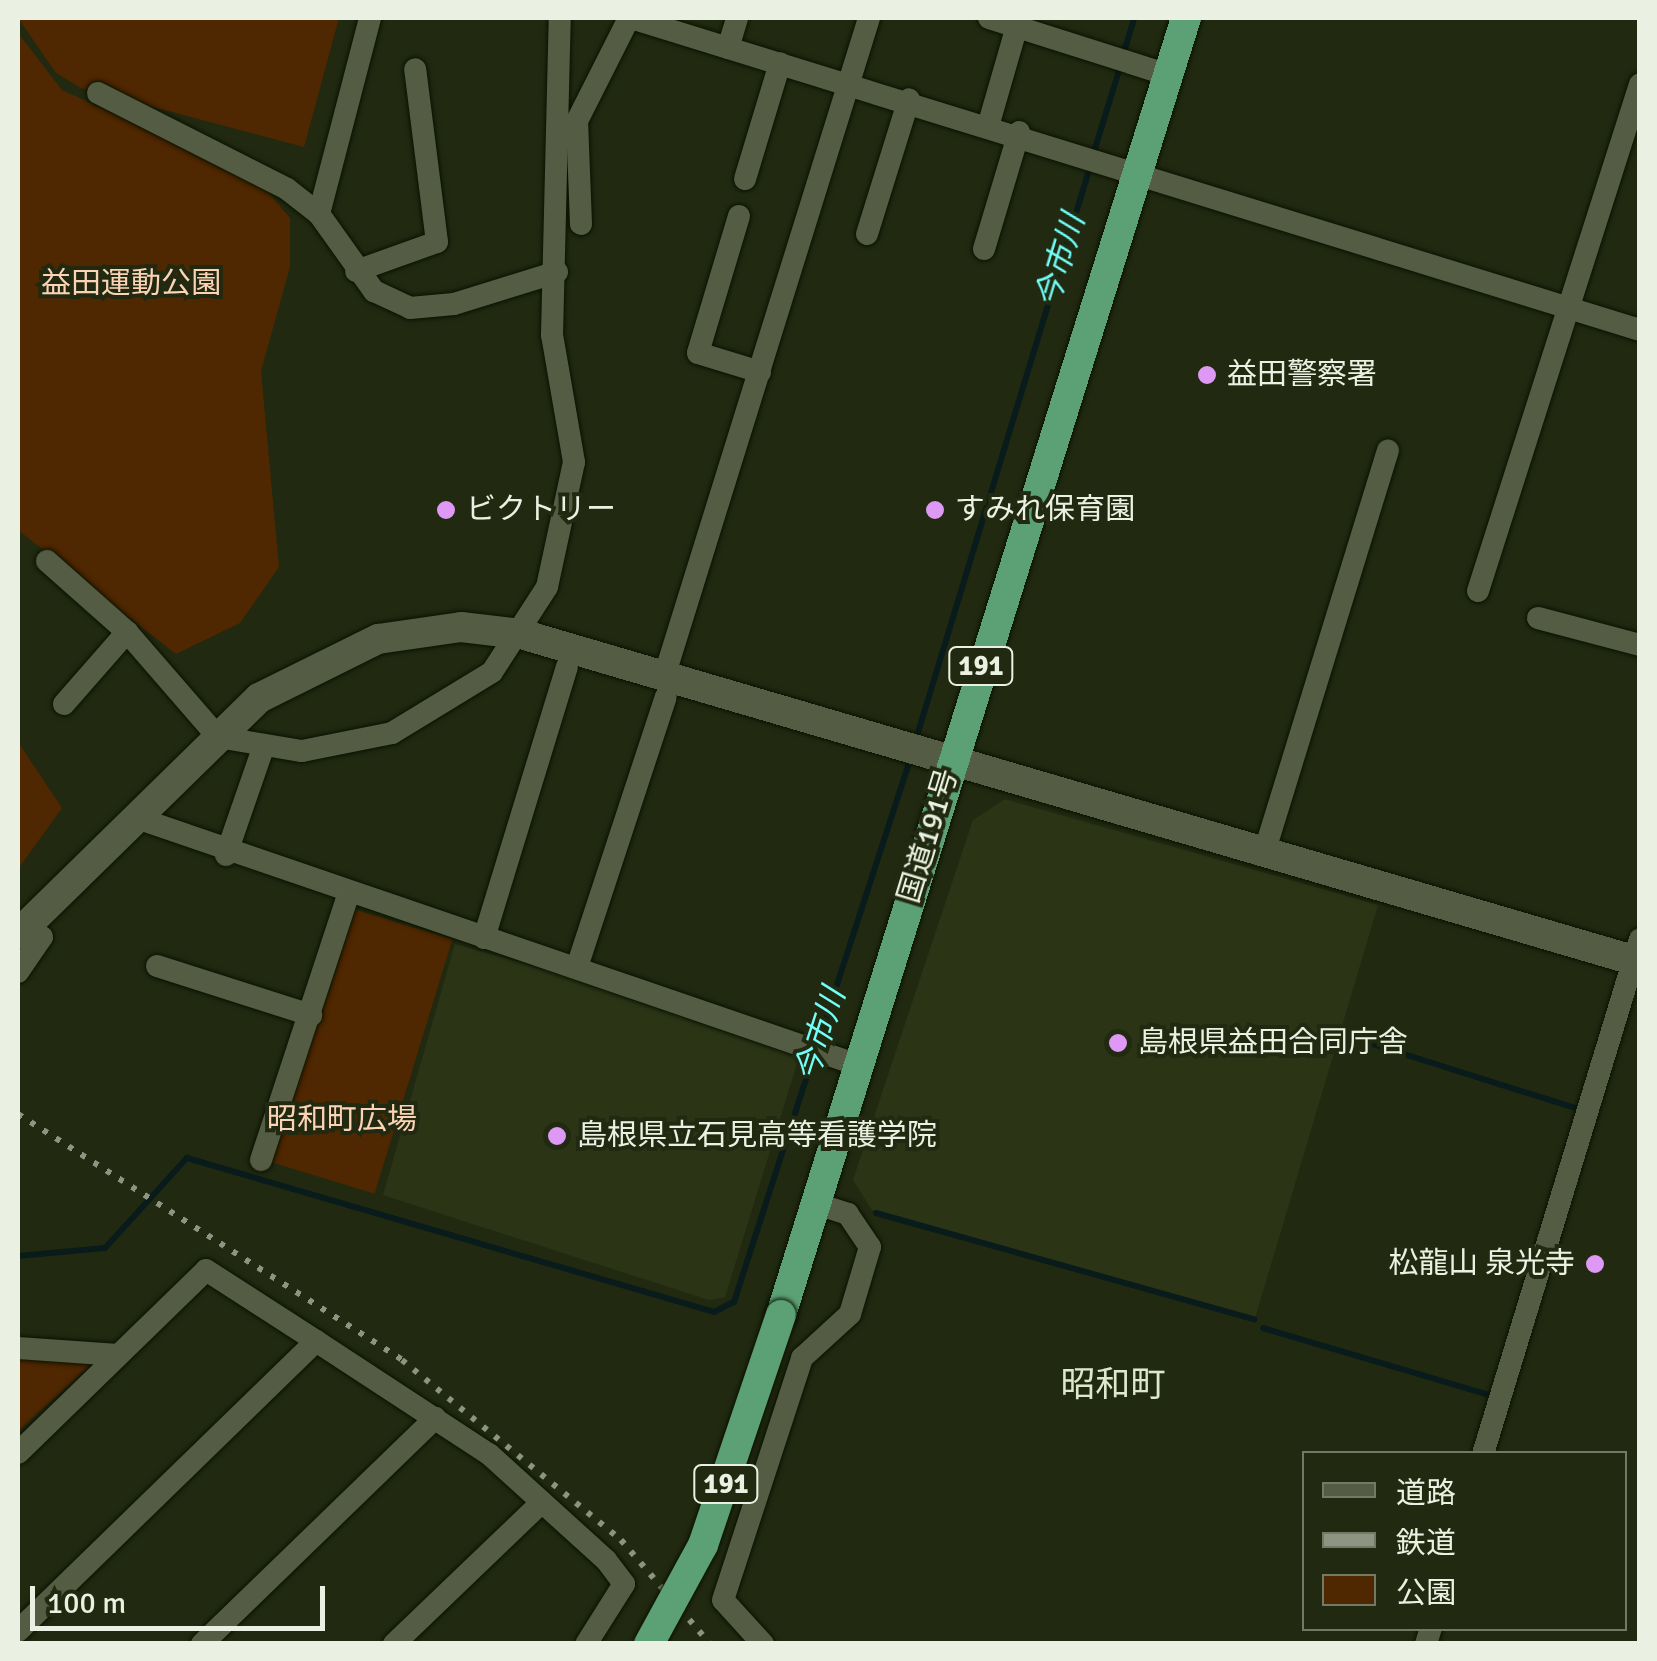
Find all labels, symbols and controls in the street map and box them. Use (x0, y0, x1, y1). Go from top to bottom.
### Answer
water label: 今市川 (1029, 209, 1093, 313)
park label: 益田運動公園 (41, 266, 221, 302)
place label: 益田警察署 (1227, 357, 1377, 393)
marker: 益田警察署 (1196, 364, 1218, 386)
place label: ビクトリー (466, 492, 616, 528)
place label: すみれ保育園 (955, 492, 1135, 528)
marker: ビクトリー (435, 499, 457, 521)
marker: すみれ保育園 (924, 499, 946, 521)
road number: 191 (946, 643, 1016, 689)
street label: 国道191号 (892, 764, 966, 908)
water label: 今市川 (788, 983, 854, 1087)
place label: 島根県益田合同庁舎 (1138, 1025, 1408, 1061)
marker: 島根県益田合同庁舎 (1107, 1032, 1129, 1054)
park label: 昭和町広場 (267, 1102, 417, 1138)
place label: 島根県立石見高等看護学院 (577, 1118, 937, 1154)
marker: 島根県立石見高等看護学院 (546, 1125, 568, 1147)
place label: 松龍山 泉光寺 (1388, 1246, 1575, 1282)
marker: 松龍山 泉光寺 (1584, 1253, 1606, 1275)
district label: 昭和町 (1061, 1364, 1165, 1406)
legend (1302, 1451, 1627, 1631)
road number: 191 (691, 1461, 761, 1507)
text: 道路 (1396, 1475, 1456, 1512)
text: 鉄道 (1396, 1525, 1456, 1562)
scale bar (35, 1566, 330, 1628)
text: 公園 (1396, 1575, 1456, 1612)
text: 100 m (47, 1585, 126, 1622)

